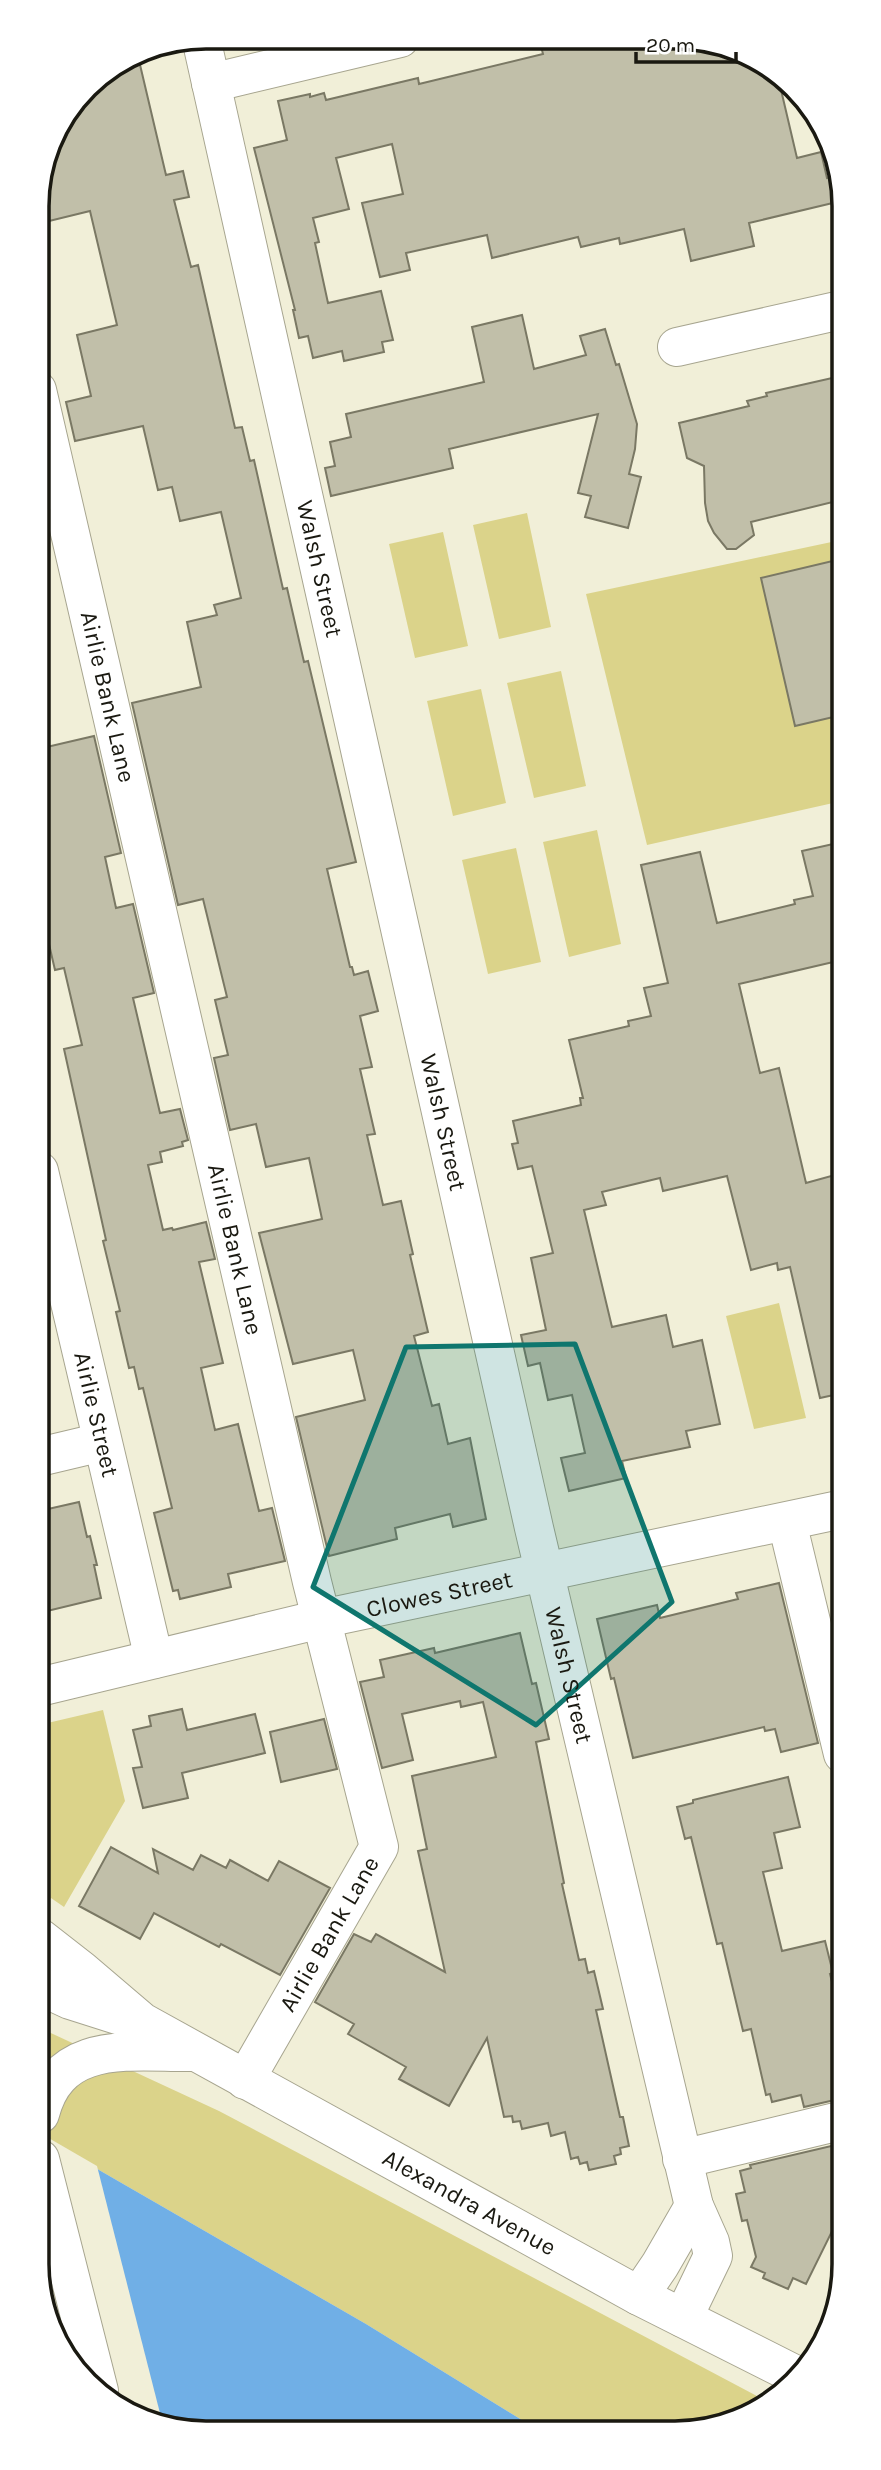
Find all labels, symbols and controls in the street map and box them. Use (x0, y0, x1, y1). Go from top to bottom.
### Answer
scale bar (636, 21, 736, 65)
text: 20 m (646, 33, 695, 57)
street label: Walsh Street (291, 498, 349, 640)
street label: Airlie Bank Lane (75, 609, 141, 785)
street label: Walsh Street (414, 1051, 472, 1193)
street label: Airlie Bank Lane (202, 1161, 269, 1338)
street label: Airlie Street (68, 1349, 125, 1480)
street label: Clowes Street (364, 1565, 515, 1623)
street label: Walsh Street (539, 1604, 598, 1746)
street label: Airlie Bank Lane (273, 1851, 385, 2017)
street label: Alexandra Avenue (378, 2143, 561, 2262)

